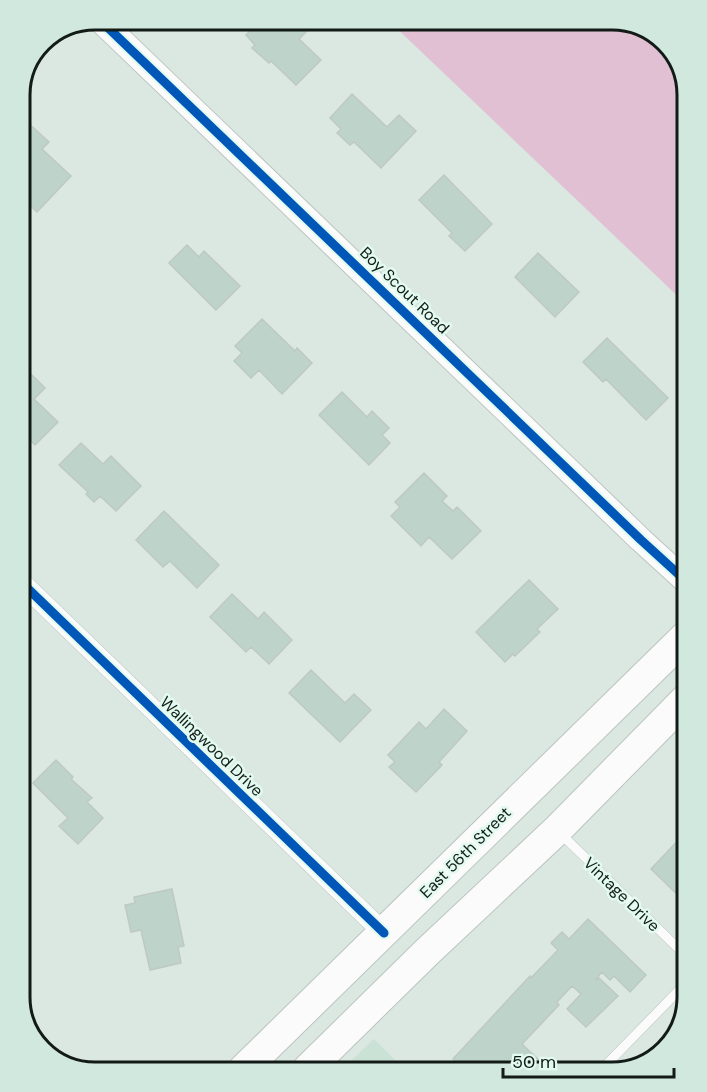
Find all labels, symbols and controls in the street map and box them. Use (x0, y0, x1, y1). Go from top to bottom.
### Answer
street label: Boy Scout Road (355, 242, 454, 338)
street label: Wallingwood Drive (156, 692, 268, 801)
street label: East 56th Street (415, 802, 516, 903)
street label: Vintage Drive (579, 853, 664, 936)
scale bar (503, 1041, 674, 1079)
text: 50 m (512, 1050, 556, 1074)

